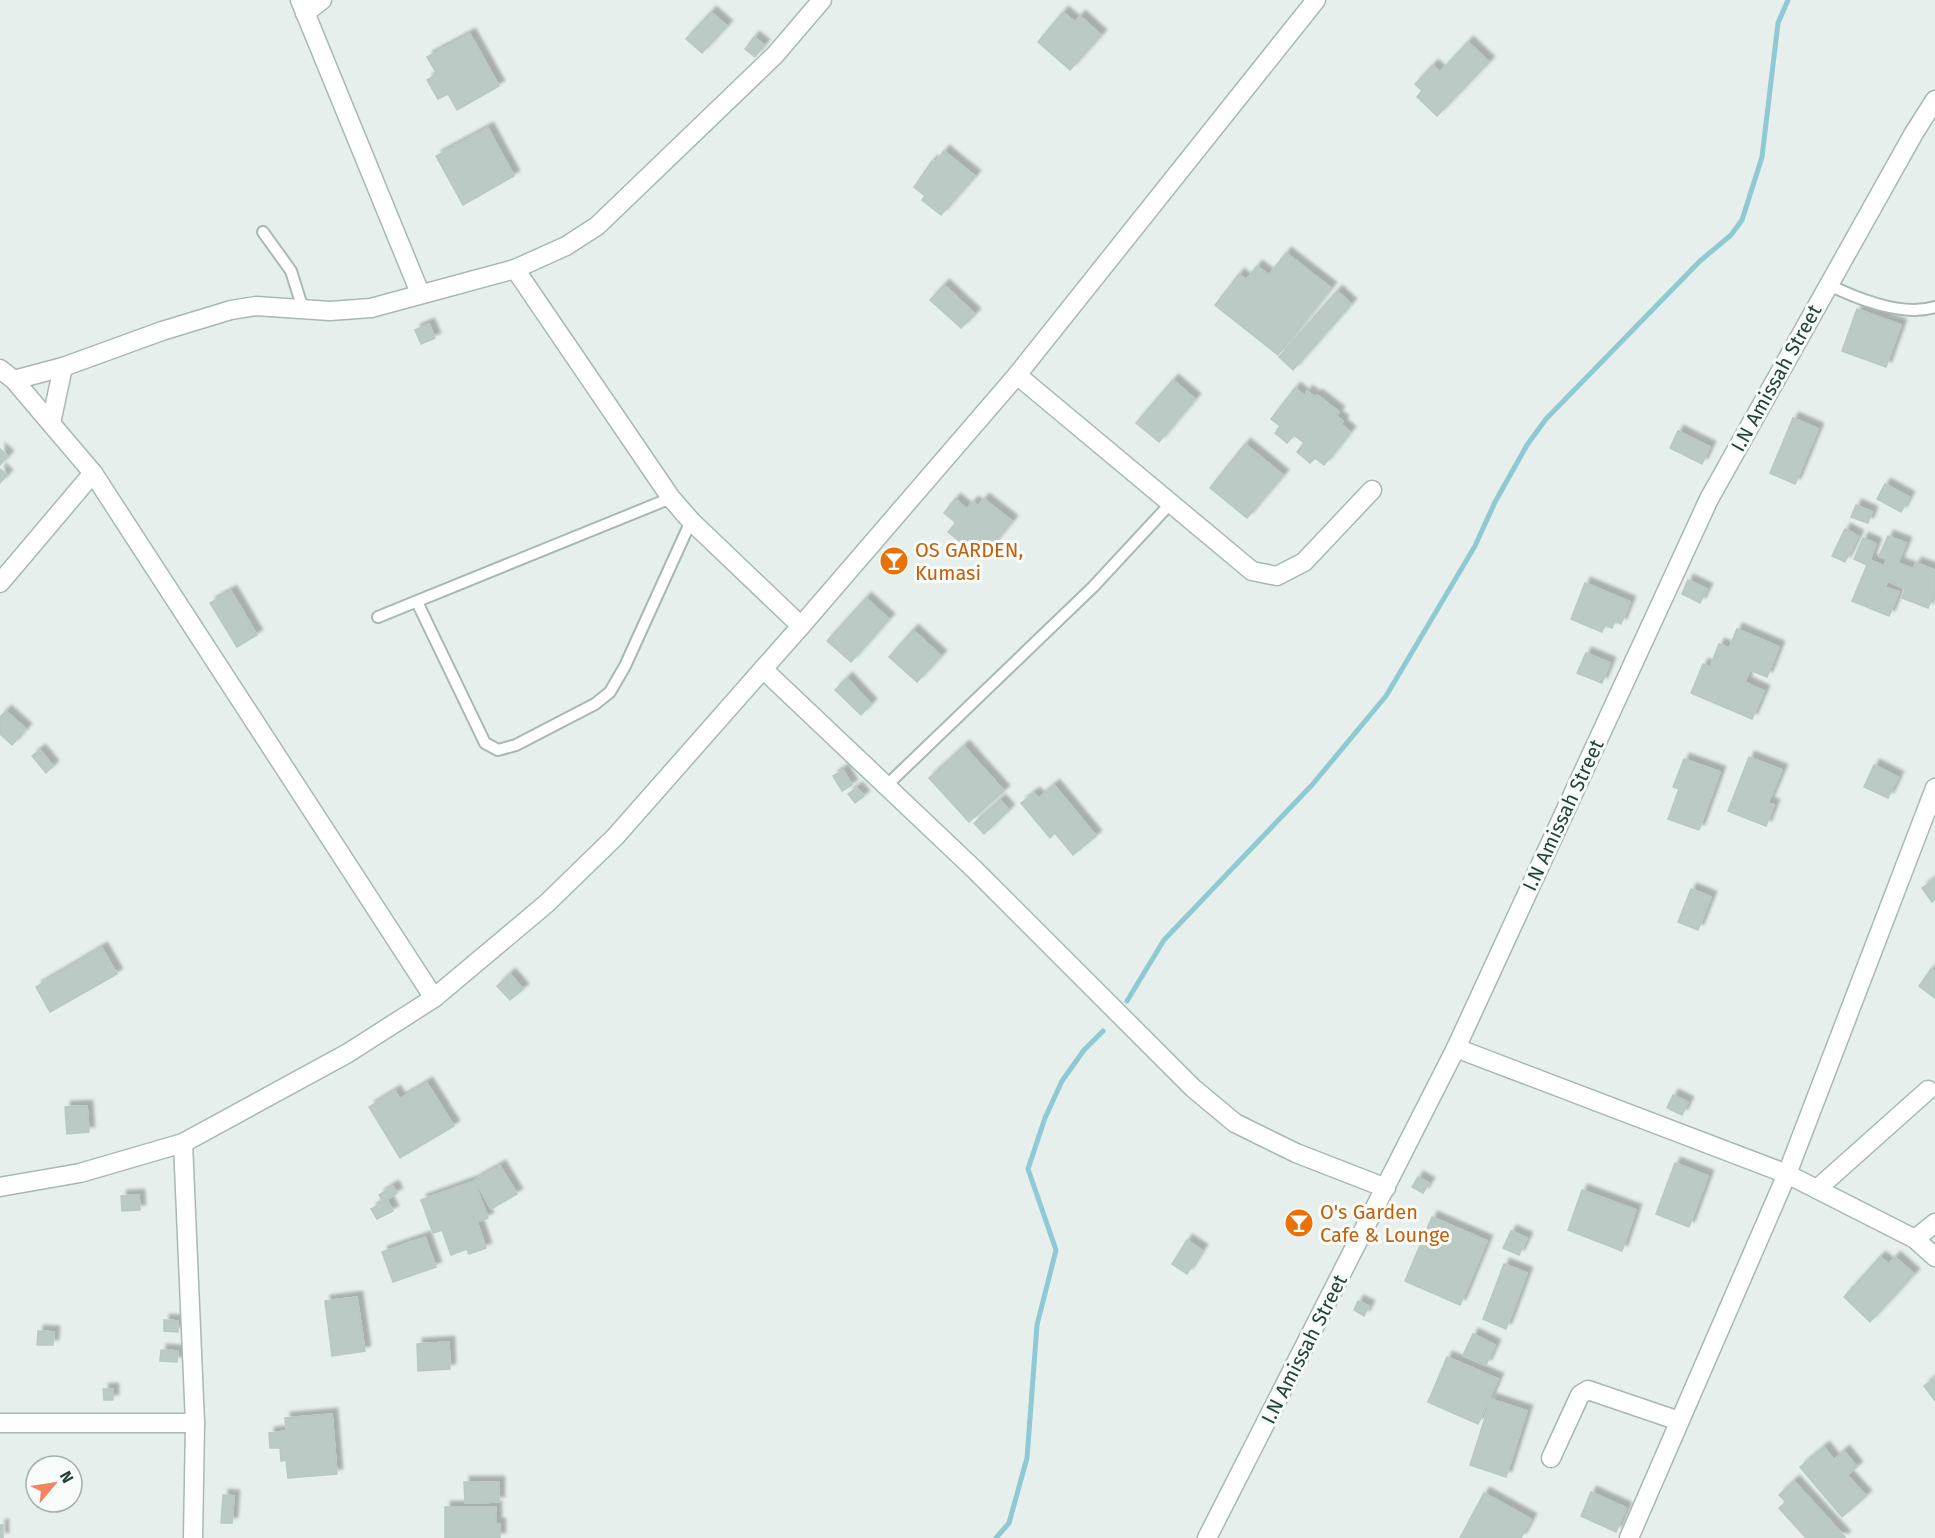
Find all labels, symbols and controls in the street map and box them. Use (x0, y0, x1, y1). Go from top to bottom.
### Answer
street label: I.N Amissah Street (1726, 300, 1827, 456)
place label: OS GARDEN, Kumasi (915, 538, 1023, 585)
bar icon: OS GARDEN, Kumasi (878, 545, 910, 577)
street label: I.N Amissah Street (1517, 735, 1609, 895)
place label: O's Garden Cafe & Lounge (1320, 1200, 1450, 1247)
bar icon: O's Garden Cafe & Lounge (1283, 1207, 1315, 1239)
street label: I.N Amissah Street (1256, 1270, 1352, 1428)
north arrow (24, 1454, 84, 1514)
text: N (56, 1468, 78, 1486)

